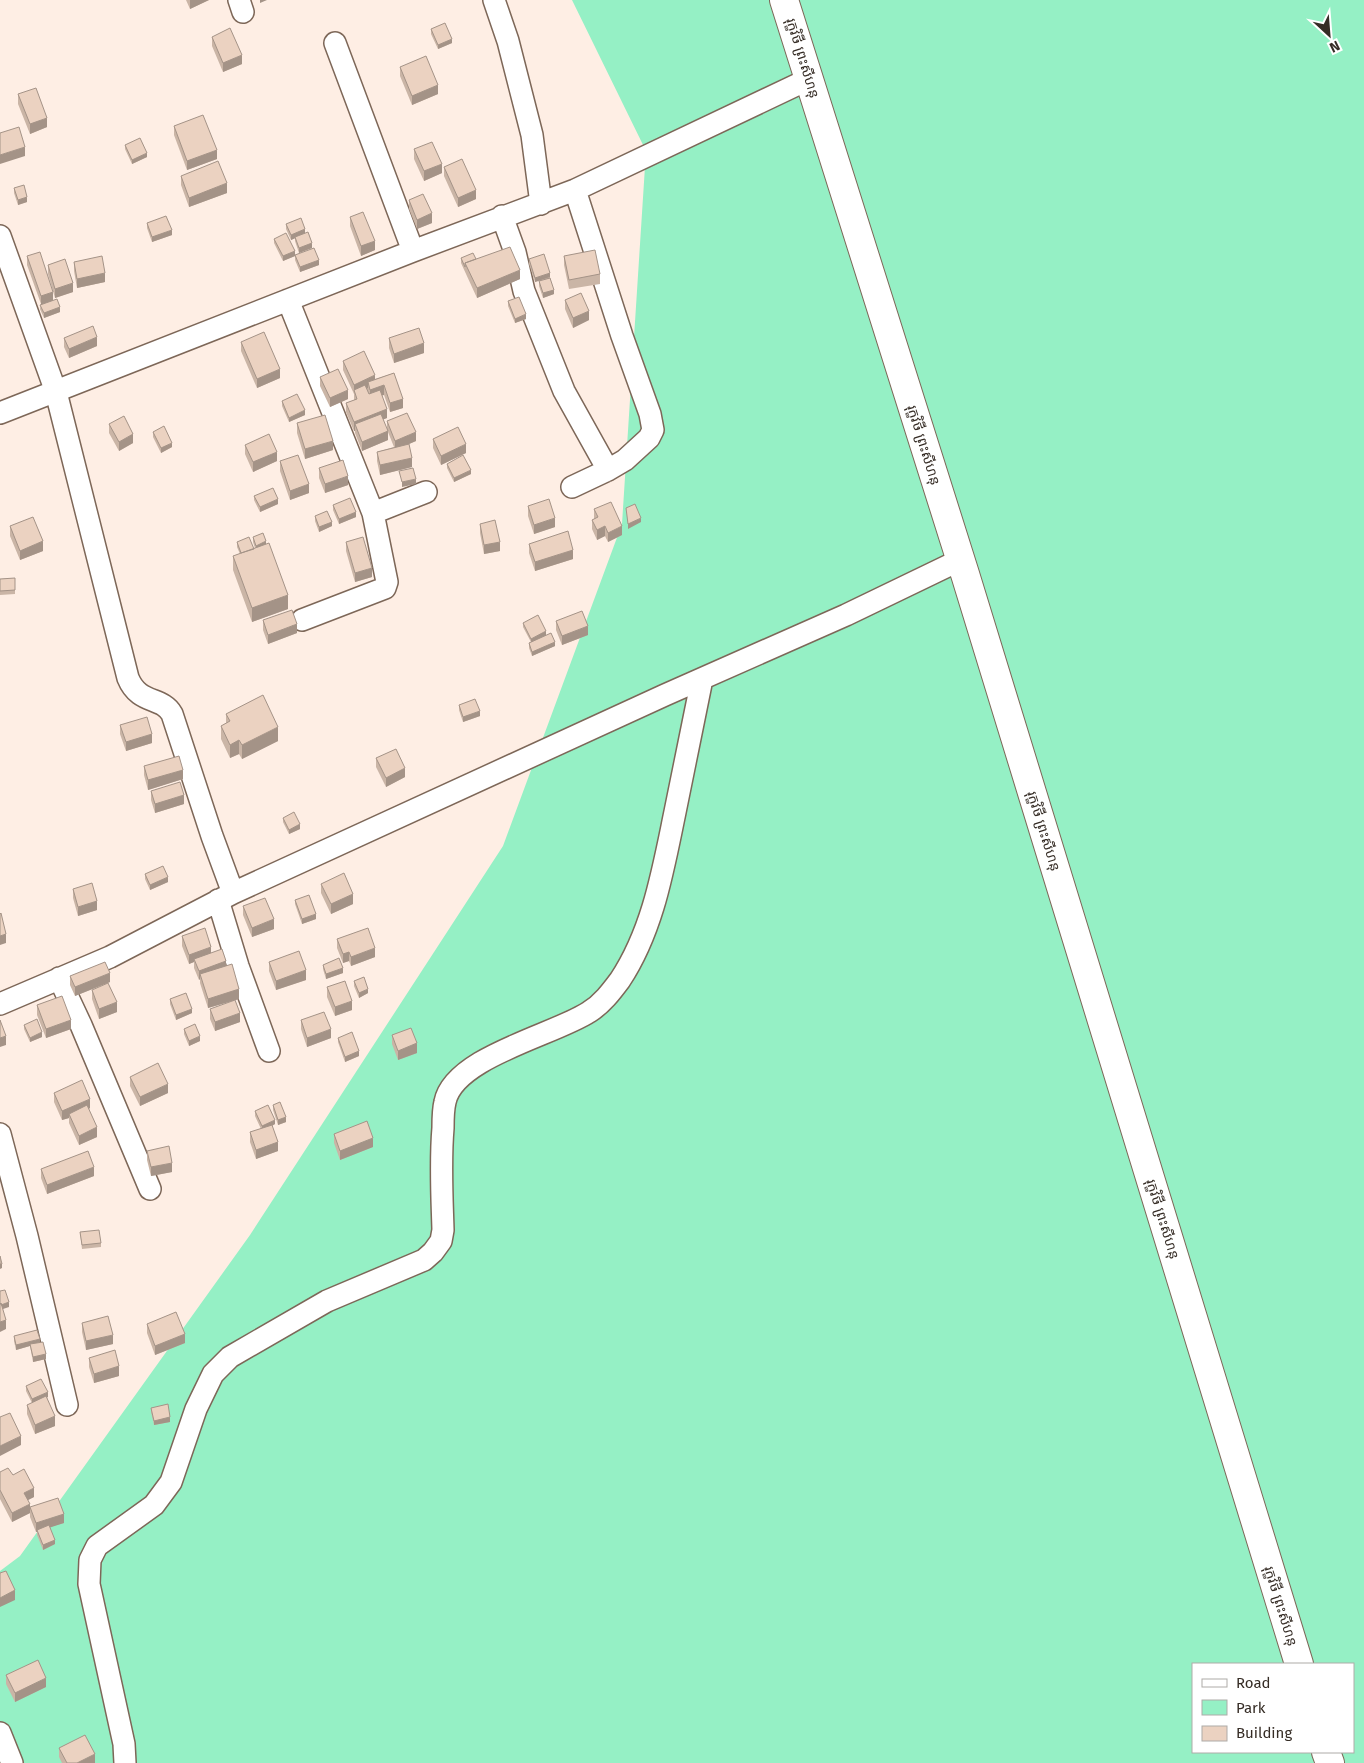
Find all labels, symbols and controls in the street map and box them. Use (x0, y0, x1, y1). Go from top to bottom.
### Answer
north arrow (1304, 10, 1354, 60)
street label: រុក្ខវិថី ព្រះសីហនុ (782, 16, 823, 101)
text: N (1327, 37, 1342, 56)
street label: រុក្ខវិថី ព្រះសីហនុ (903, 403, 944, 488)
street label: រុក្ខវិថី ព្រះសីហនុ (1023, 789, 1064, 874)
street label: រុក្ខវិថី ព្រះសីហនុ (1142, 1177, 1183, 1262)
street label: រុក្ខវិថី ព្រះសីហនុ (1260, 1564, 1301, 1649)
legend (1192, 1663, 1354, 1753)
text: Road (1236, 1674, 1271, 1692)
text: Park (1236, 1699, 1266, 1717)
text: Building (1236, 1724, 1292, 1742)

